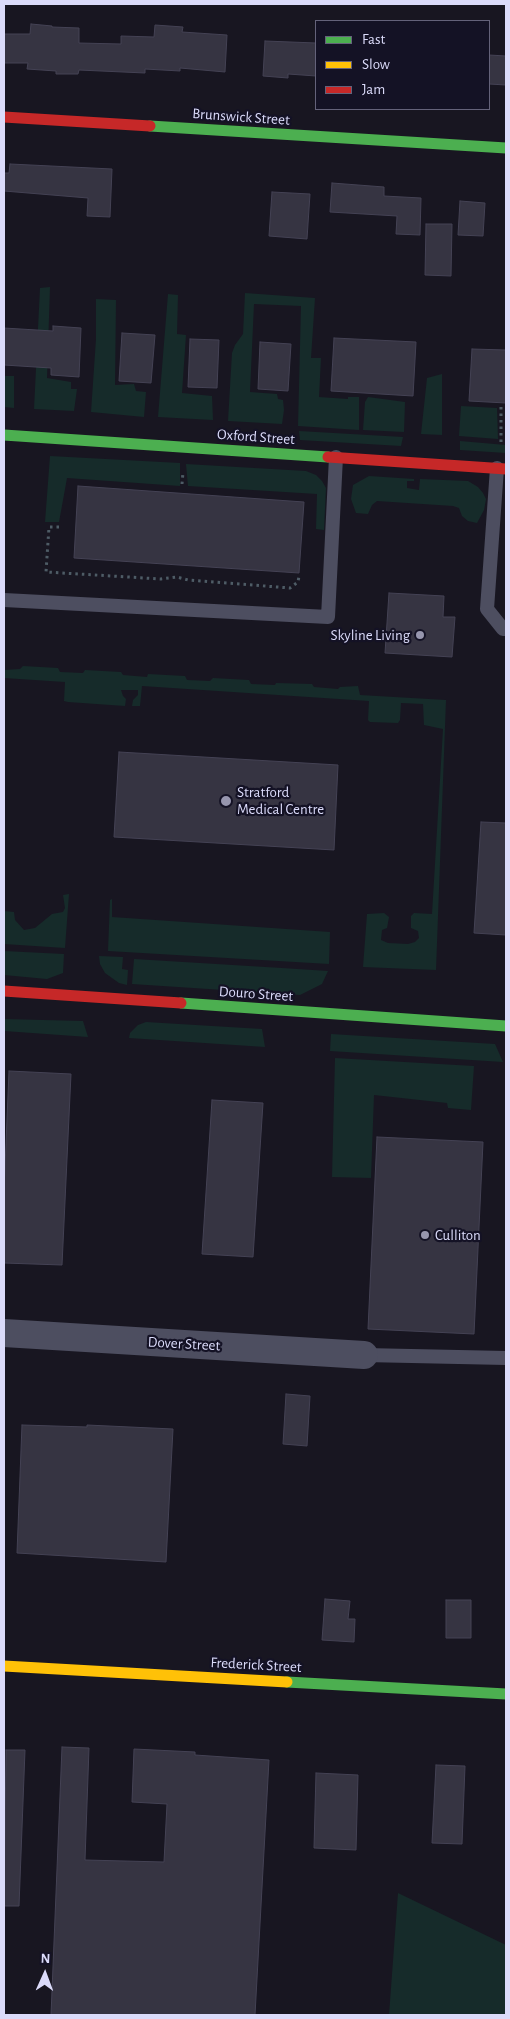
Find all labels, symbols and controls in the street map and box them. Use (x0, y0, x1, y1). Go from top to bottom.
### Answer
legend (315, 20, 490, 110)
text: Fast (362, 32, 385, 47)
text: Slow (362, 57, 390, 72)
text: Jam (362, 82, 385, 97)
street label: Brunswick Street (192, 105, 290, 129)
street label: Oxford Street (217, 425, 295, 449)
place label: Skyline Living (330, 626, 410, 644)
marker: Skyline Living (414, 629, 426, 641)
place label: Stratford Medical Centre (237, 783, 324, 818)
marker: Stratford Medical Centre (219, 794, 233, 808)
street label: Douro Street (218, 982, 294, 1006)
place label: Culliton (435, 1226, 481, 1244)
marker: Culliton (419, 1229, 431, 1241)
street label: Dover Street (147, 1333, 221, 1355)
street label: Frederick Street (210, 1654, 302, 1676)
north arrow (20, 1949, 70, 1999)
text: N (40, 1952, 51, 1966)

